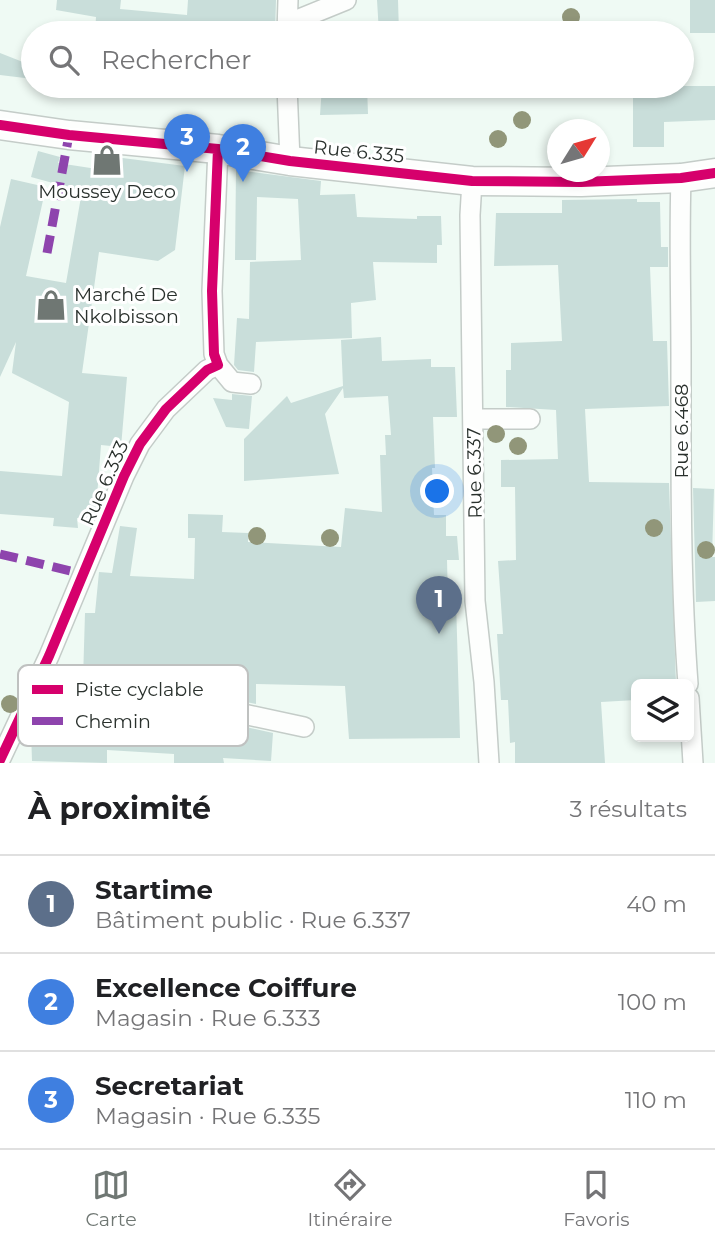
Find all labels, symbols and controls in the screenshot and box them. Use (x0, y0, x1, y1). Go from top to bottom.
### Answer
search box (21, 21, 694, 98)
icon: search (45, 41, 83, 79)
text: Rechercher (101, 44, 251, 76)
pin: 3 (164, 114, 210, 172)
north arrow (547, 119, 610, 182)
pin: 2 (220, 124, 266, 182)
street label: Rue 6.335 (313, 135, 406, 168)
shop icon: Moussey Deco (90, 143, 124, 177)
place label: Moussey Deco (38, 180, 176, 203)
place label: Marché De Nkolbisson (74, 283, 179, 328)
shop icon: Marché De Nkolbisson (34, 288, 68, 322)
street label: Rue 6.468 (670, 384, 693, 478)
street label: Rue 6.337 (462, 427, 487, 519)
street label: Rue 6.333 (75, 437, 133, 529)
your location (420, 474, 454, 508)
pin: 1 (416, 576, 462, 634)
legend (18, 665, 248, 746)
text: Piste cyclable (75, 678, 204, 701)
map controls (631, 679, 694, 742)
button: layers (631, 679, 694, 742)
text: Chemin (75, 710, 151, 733)
text: À proximité (28, 790, 211, 827)
text: 3 résultats (570, 795, 687, 823)
text: Startime (95, 874, 213, 906)
text: 1 (46, 890, 56, 918)
text: 40 m (626, 890, 687, 918)
text: Bâtiment public · Rue 6.337 (95, 906, 411, 934)
text: Excellence Coiffure (95, 972, 357, 1004)
text: 2 (44, 988, 58, 1016)
text: 100 m (618, 988, 687, 1016)
text: Magasin · Rue 6.333 (95, 1004, 321, 1032)
text: Secretariat (95, 1070, 244, 1102)
text: 3 (44, 1086, 58, 1114)
text: 110 m (625, 1086, 687, 1114)
text: Magasin · Rue 6.335 (95, 1102, 321, 1130)
tab: Carte (85, 1166, 137, 1231)
tab: Itinéraire (307, 1166, 392, 1231)
tab: Favoris (563, 1166, 630, 1231)

